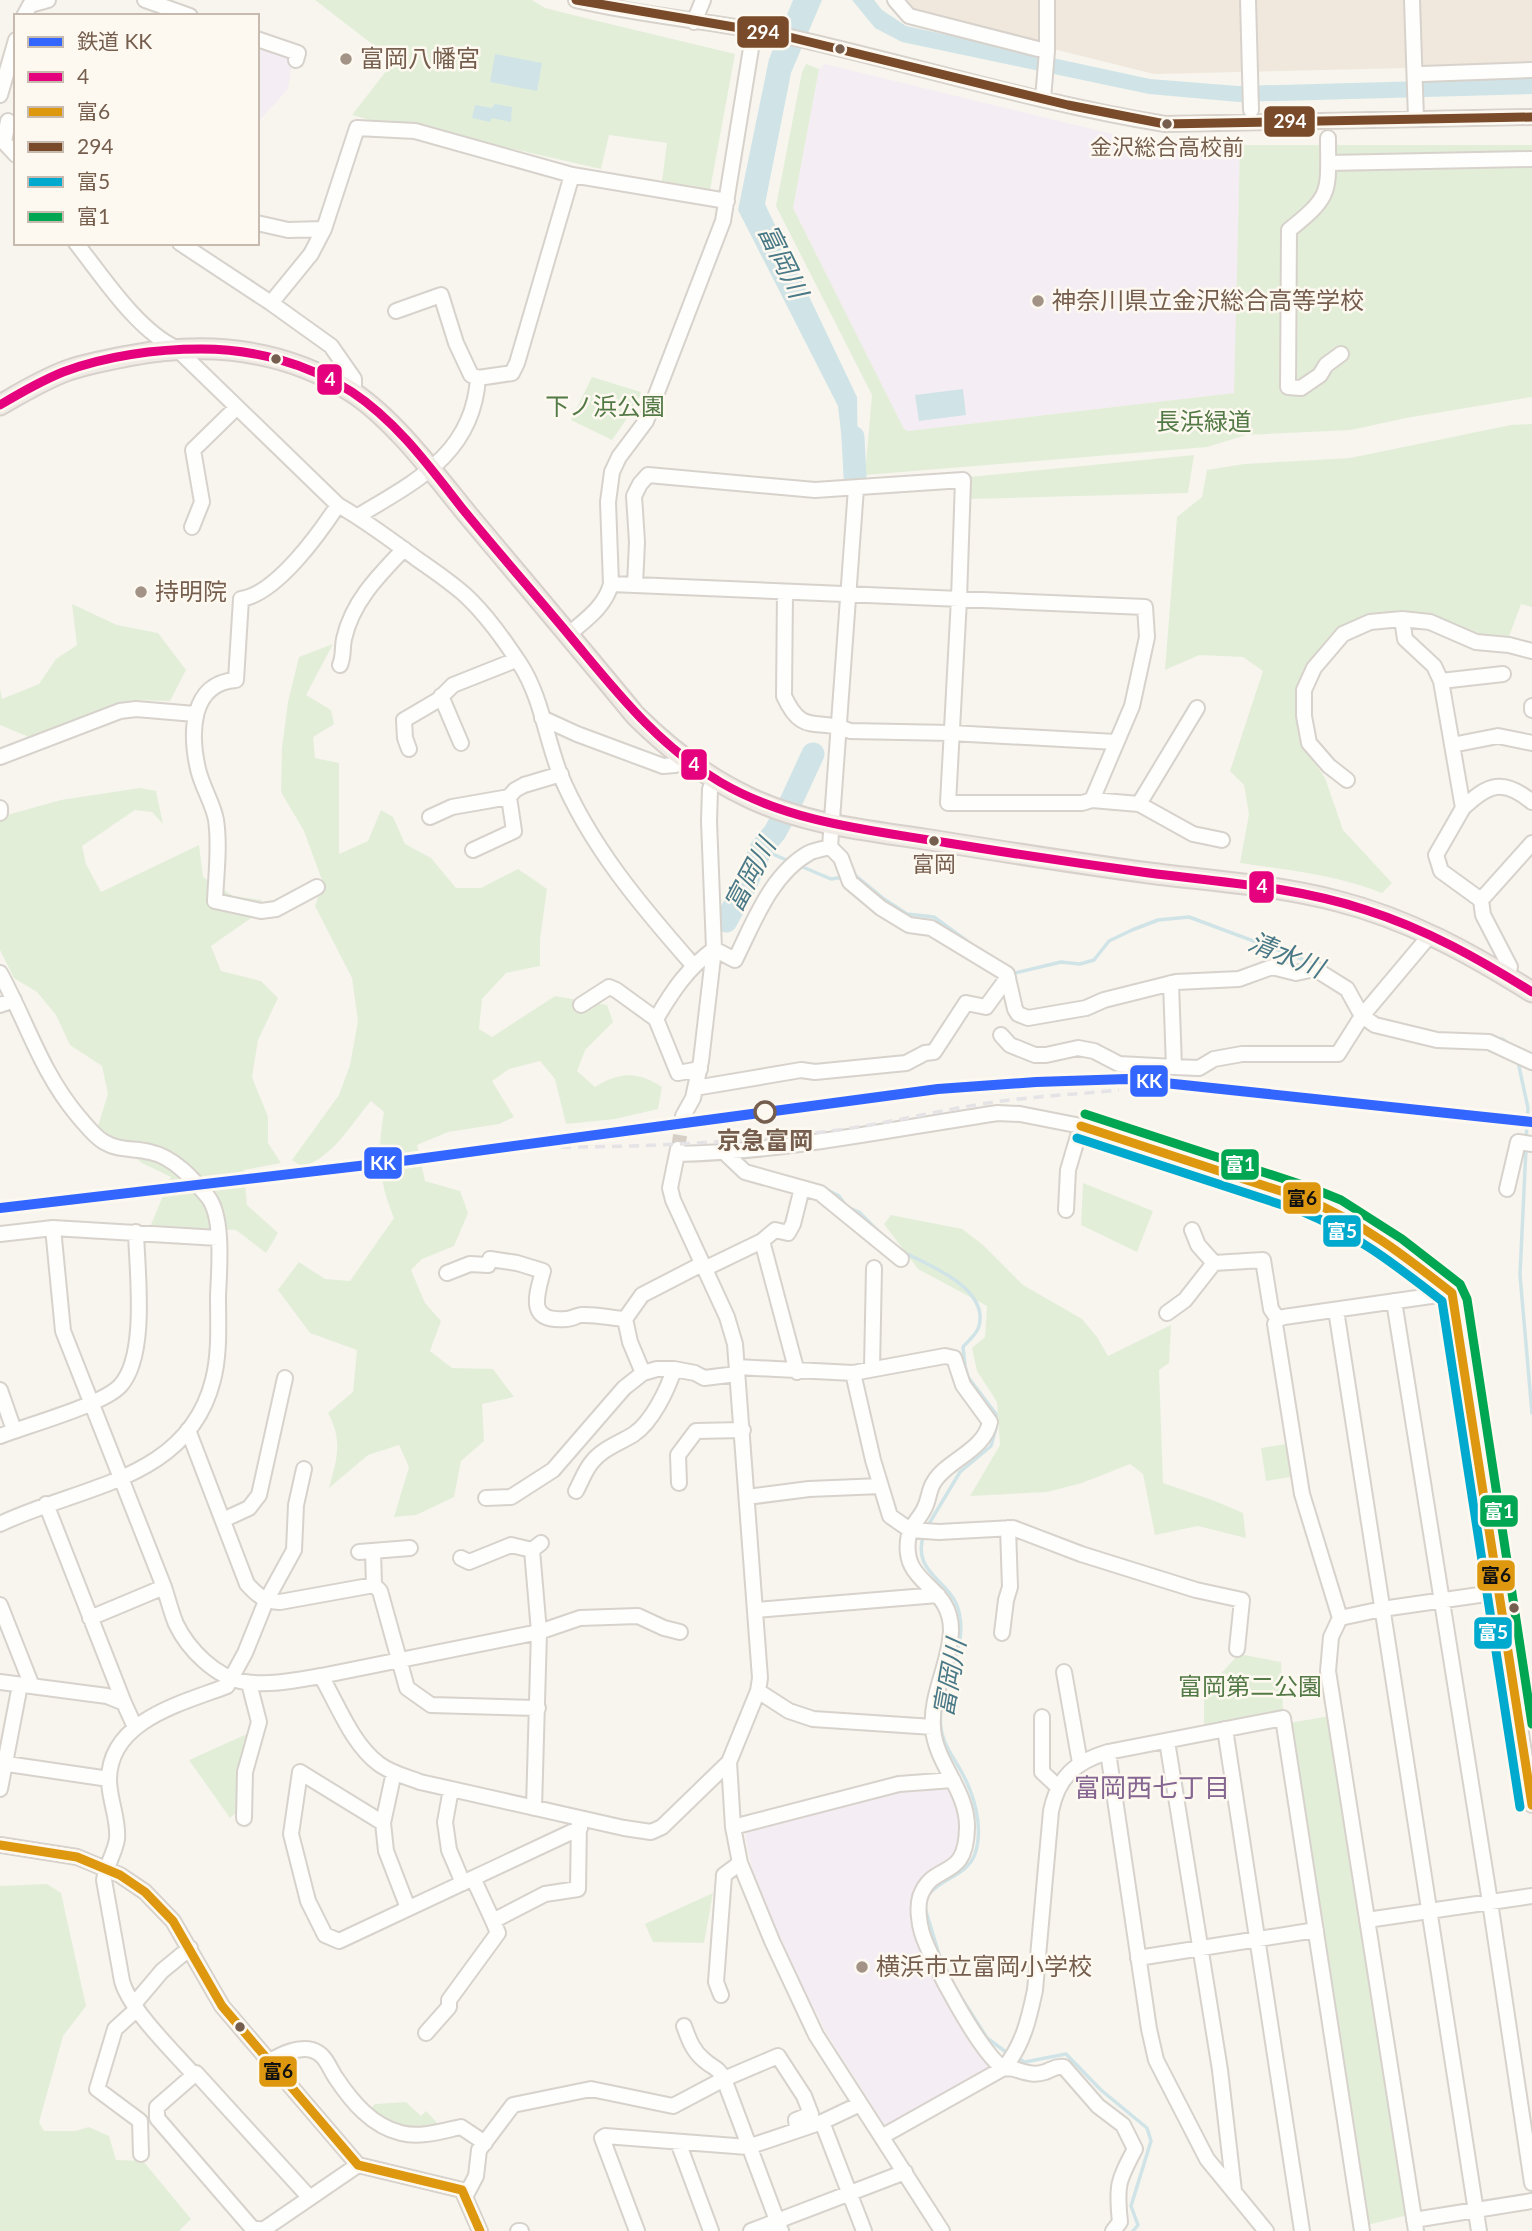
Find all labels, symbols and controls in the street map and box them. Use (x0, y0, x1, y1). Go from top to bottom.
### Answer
legend (14, 14, 259, 245)
line badge: 294 (736, 15, 790, 49)
text: 294 (746, 20, 780, 43)
text: 鉄道 KK (77, 28, 152, 53)
unlabelled marker (833, 42, 847, 56)
place label: 富岡八幡宮 (360, 43, 480, 72)
marker: 富岡八幡宮 (338, 51, 354, 67)
text: 4 (77, 63, 89, 88)
text: 富6 (77, 98, 110, 123)
line badge: 294 (1263, 105, 1316, 138)
text: 294 (1273, 109, 1307, 132)
marker: 金沢総合高校前 (1160, 117, 1174, 131)
text: 294 (77, 133, 114, 158)
place label: 金沢総合高校前 (1090, 133, 1244, 160)
text: 富5 (77, 168, 110, 193)
text: 富1 (77, 203, 110, 228)
water label: 富岡川 (752, 218, 817, 305)
place label: 神奈川県立金沢総合高等学校 (1052, 285, 1364, 314)
marker: 神奈川県立金沢総合高等学校 (1030, 293, 1046, 309)
unlabelled marker (269, 352, 283, 366)
line badge: 4 (316, 363, 343, 396)
text: 4 (324, 367, 336, 390)
park label: 下ノ浜公園 (545, 391, 665, 420)
park label: 長浜緑道 (1156, 406, 1252, 435)
place label: 持明院 (155, 576, 227, 605)
marker: 持明院 (133, 584, 149, 600)
line badge: 4 (680, 748, 708, 781)
text: 4 (688, 752, 700, 775)
water label: 富岡川 (717, 830, 783, 916)
marker: 富岡 (927, 834, 941, 848)
place label: 富岡 (912, 850, 956, 877)
line badge: 4 (1248, 870, 1275, 904)
text: 4 (1256, 874, 1268, 897)
water label: 清水川 (1244, 925, 1331, 985)
line badge: KK (1129, 1064, 1169, 1098)
text: KK (1136, 1069, 1163, 1092)
marker: 京急富岡 (754, 1101, 776, 1123)
place label: 京急富岡 (717, 1125, 813, 1154)
line badge: KK (363, 1146, 403, 1180)
line badge: 富1 (1220, 1148, 1260, 1181)
text: KK (370, 1151, 397, 1174)
text: 富1 (1225, 1152, 1255, 1175)
line badge: 富6 (1282, 1181, 1322, 1215)
text: 富6 (1287, 1186, 1317, 1209)
line badge: 富5 (1322, 1214, 1362, 1248)
text: 富5 (1327, 1219, 1357, 1242)
line badge: 富1 (1479, 1494, 1519, 1528)
text: 富1 (1484, 1499, 1514, 1522)
line badge: 富6 (1476, 1559, 1516, 1592)
text: 富6 (1481, 1563, 1511, 1586)
unlabelled marker (1507, 1601, 1521, 1615)
line badge: 富5 (1473, 1616, 1513, 1650)
text: 富5 (1478, 1620, 1508, 1643)
water label: 富岡川 (926, 1634, 972, 1719)
park label: 富岡第二公園 (1178, 1671, 1322, 1700)
district label: 富岡西七丁目 (1074, 1771, 1230, 1803)
place label: 横浜市立富岡小学校 (876, 1951, 1092, 1980)
marker: 横浜市立富岡小学校 (854, 1959, 870, 1975)
unlabelled marker (233, 2020, 247, 2034)
line badge: 富6 (258, 2055, 298, 2088)
text: 富6 (263, 2059, 293, 2082)

